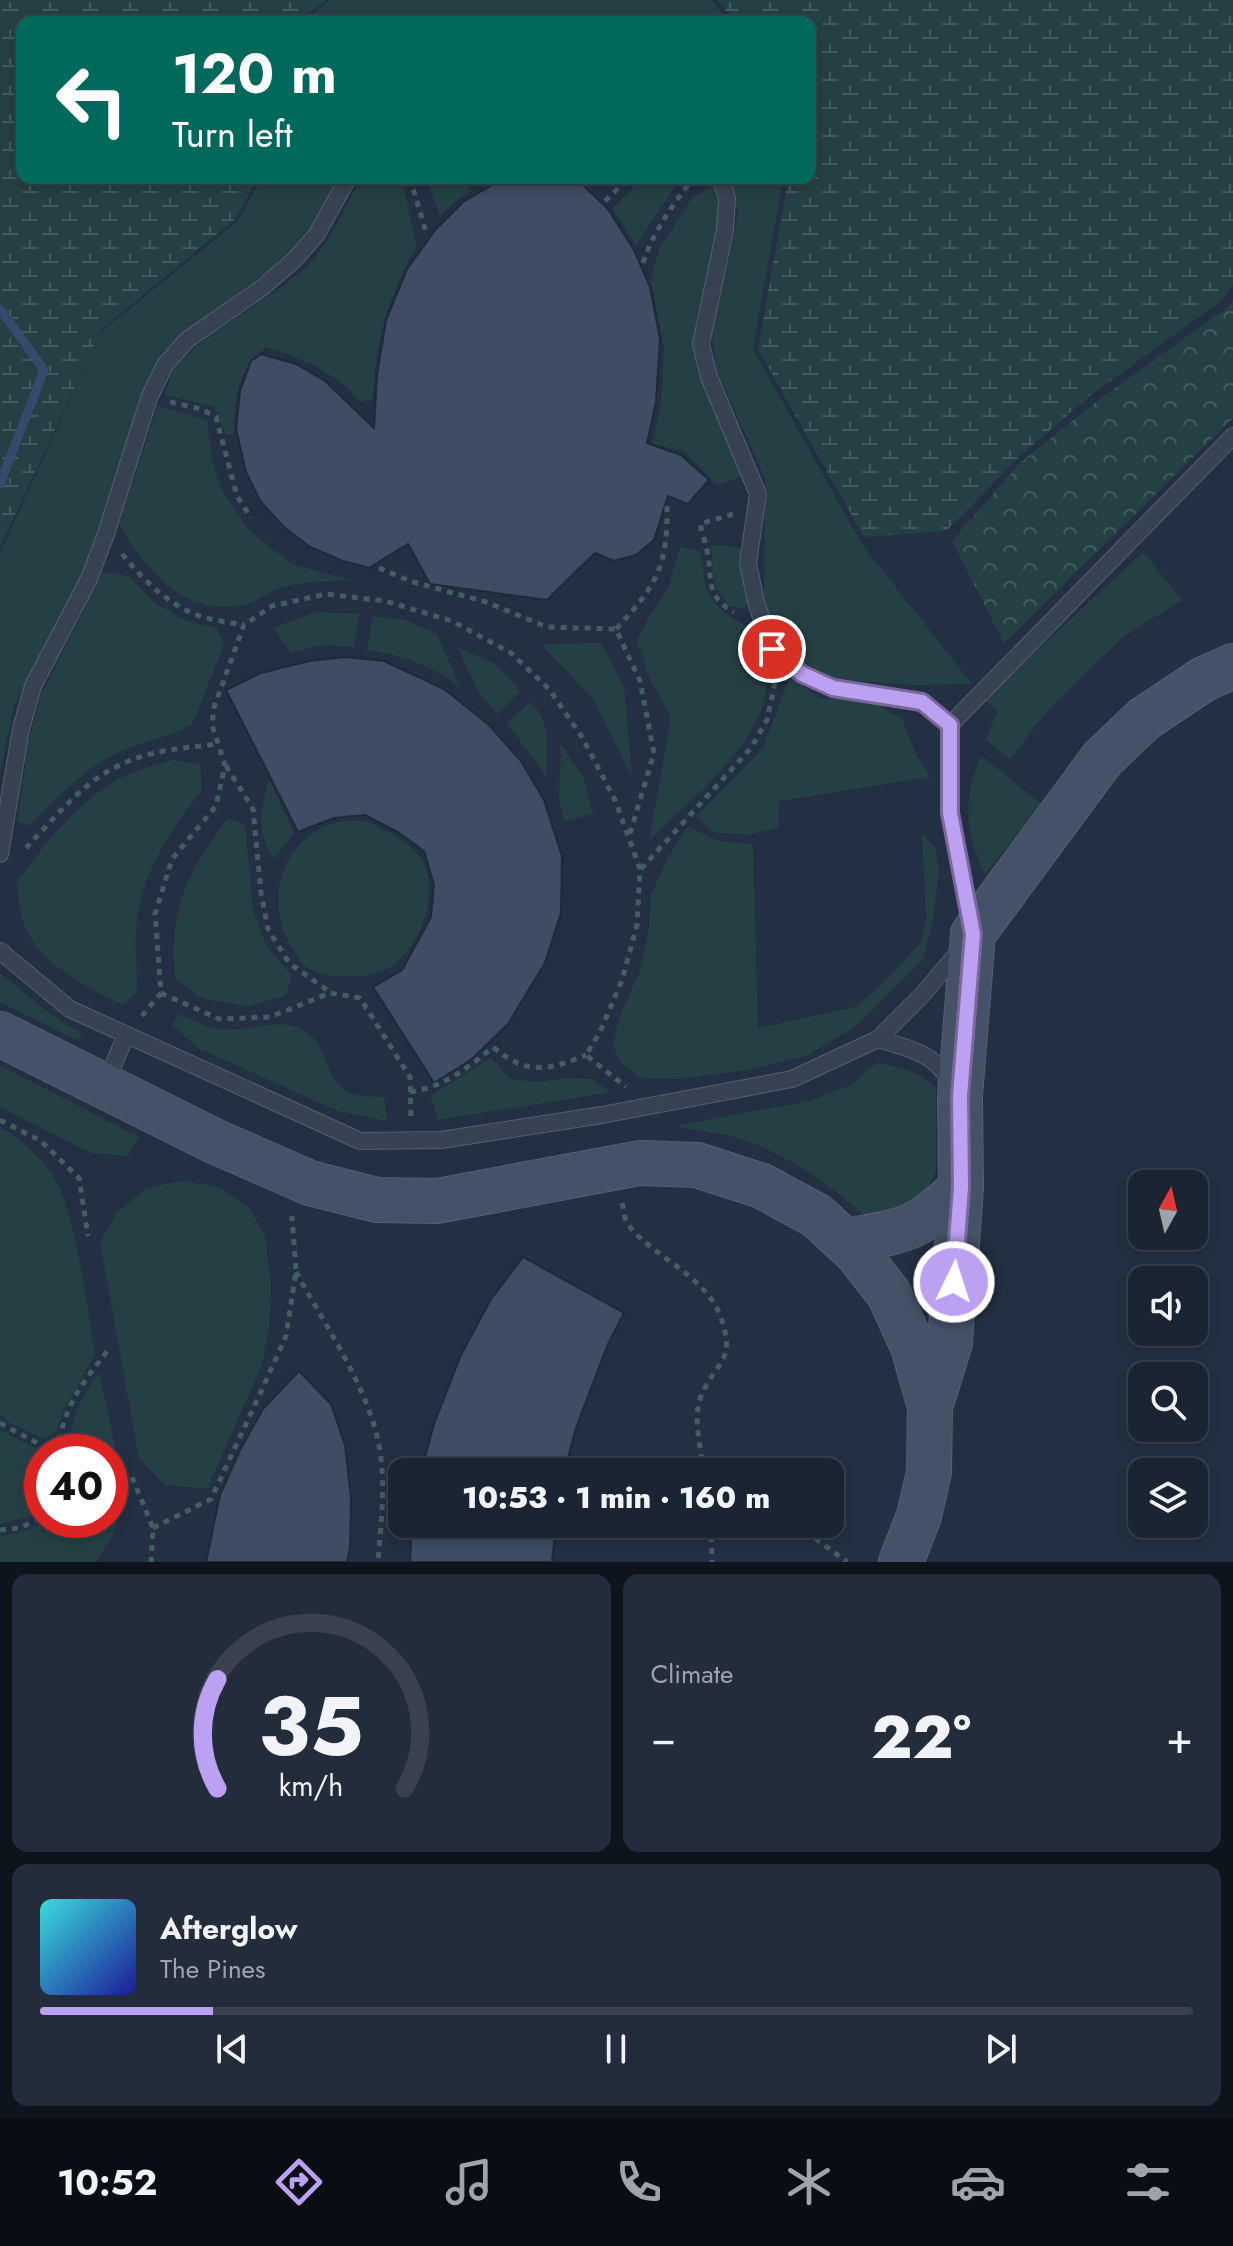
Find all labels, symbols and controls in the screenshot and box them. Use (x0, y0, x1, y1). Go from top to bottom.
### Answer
text: 120 m (172, 33, 337, 114)
icon: left (40, 48, 144, 152)
text: Turn left (172, 108, 293, 160)
pin (738, 615, 806, 683)
icon: arrive (750, 627, 794, 671)
north arrow (1128, 1170, 1208, 1250)
map controls (1128, 1170, 1208, 1538)
position arrow (912, 1240, 996, 1324)
button: sound (1128, 1266, 1208, 1346)
button: search (1128, 1362, 1208, 1442)
speed limit sign: 40 (24, 1434, 128, 1538)
button: layers (1128, 1458, 1208, 1538)
text: 10:53 · 1 min · 160 m (462, 1476, 770, 1519)
text: Climate (651, 1655, 733, 1693)
text: 35 (259, 1666, 364, 1786)
text: 22° (871, 1694, 971, 1781)
text: − (651, 1706, 676, 1770)
text: + (1166, 1706, 1193, 1770)
text: km/h (279, 1765, 344, 1807)
text: Afterglow (160, 1907, 297, 1950)
text: The Pines (160, 1950, 265, 1988)
icon: previous (210, 2027, 254, 2071)
icon: pause (594, 2027, 638, 2071)
icon: next (979, 2027, 1023, 2071)
icon: directions (271, 2154, 327, 2210)
icon: music (441, 2154, 497, 2210)
icon: phone (611, 2154, 667, 2210)
icon: climate (781, 2154, 837, 2210)
icon: car (950, 2154, 1006, 2210)
icon: filters (1120, 2154, 1176, 2210)
text: 10:52 (57, 2156, 157, 2208)

